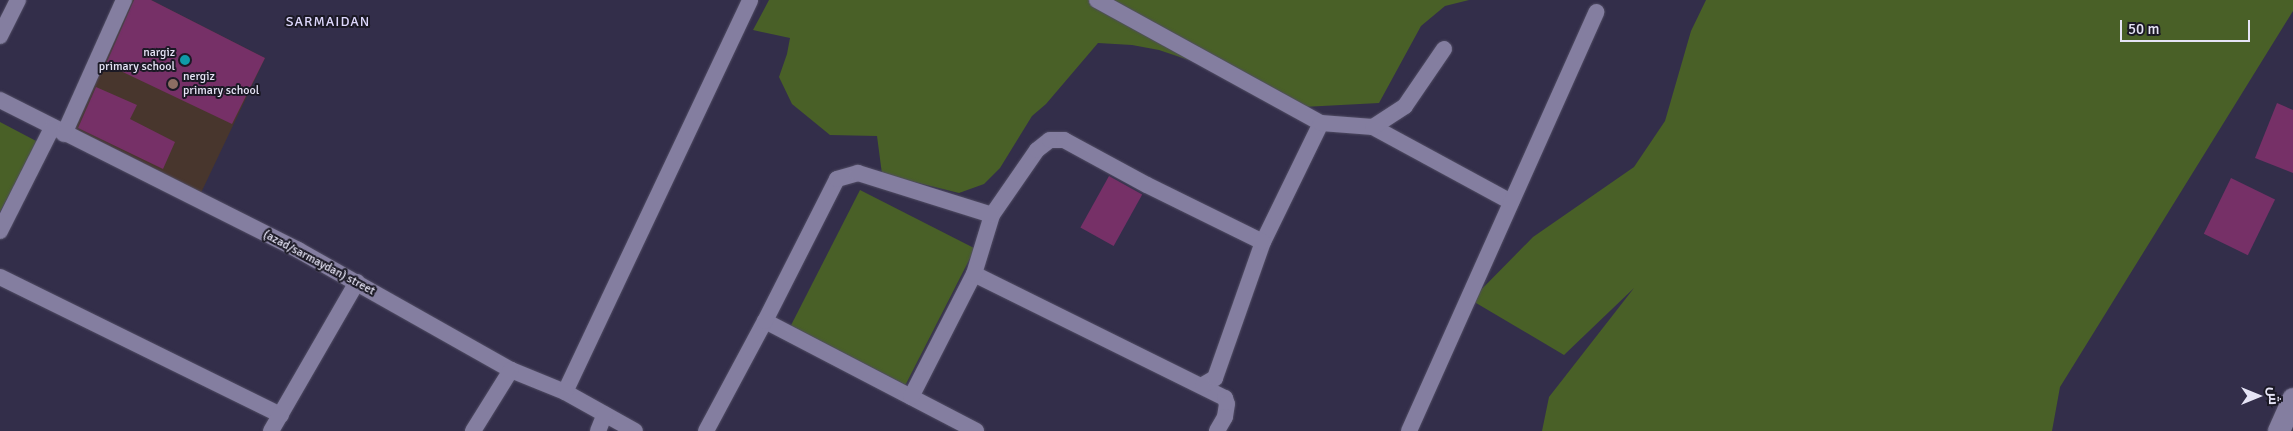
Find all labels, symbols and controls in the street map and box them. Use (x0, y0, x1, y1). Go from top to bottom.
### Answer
scale bar (2123, 10, 2253, 42)
district label: SARMAIDAN (285, 14, 371, 30)
text: 50 m (2128, 20, 2159, 38)
place label: nargiz primary school (99, 46, 175, 74)
marker: nargiz primary school (179, 54, 191, 66)
place label: nergiz primary school (183, 70, 259, 98)
marker: nergiz primary school (167, 78, 179, 90)
street label: (azad/sarmaydan) street (261, 227, 377, 299)
north arrow (2233, 371, 2283, 421)
text: ش (2265, 387, 2282, 405)

